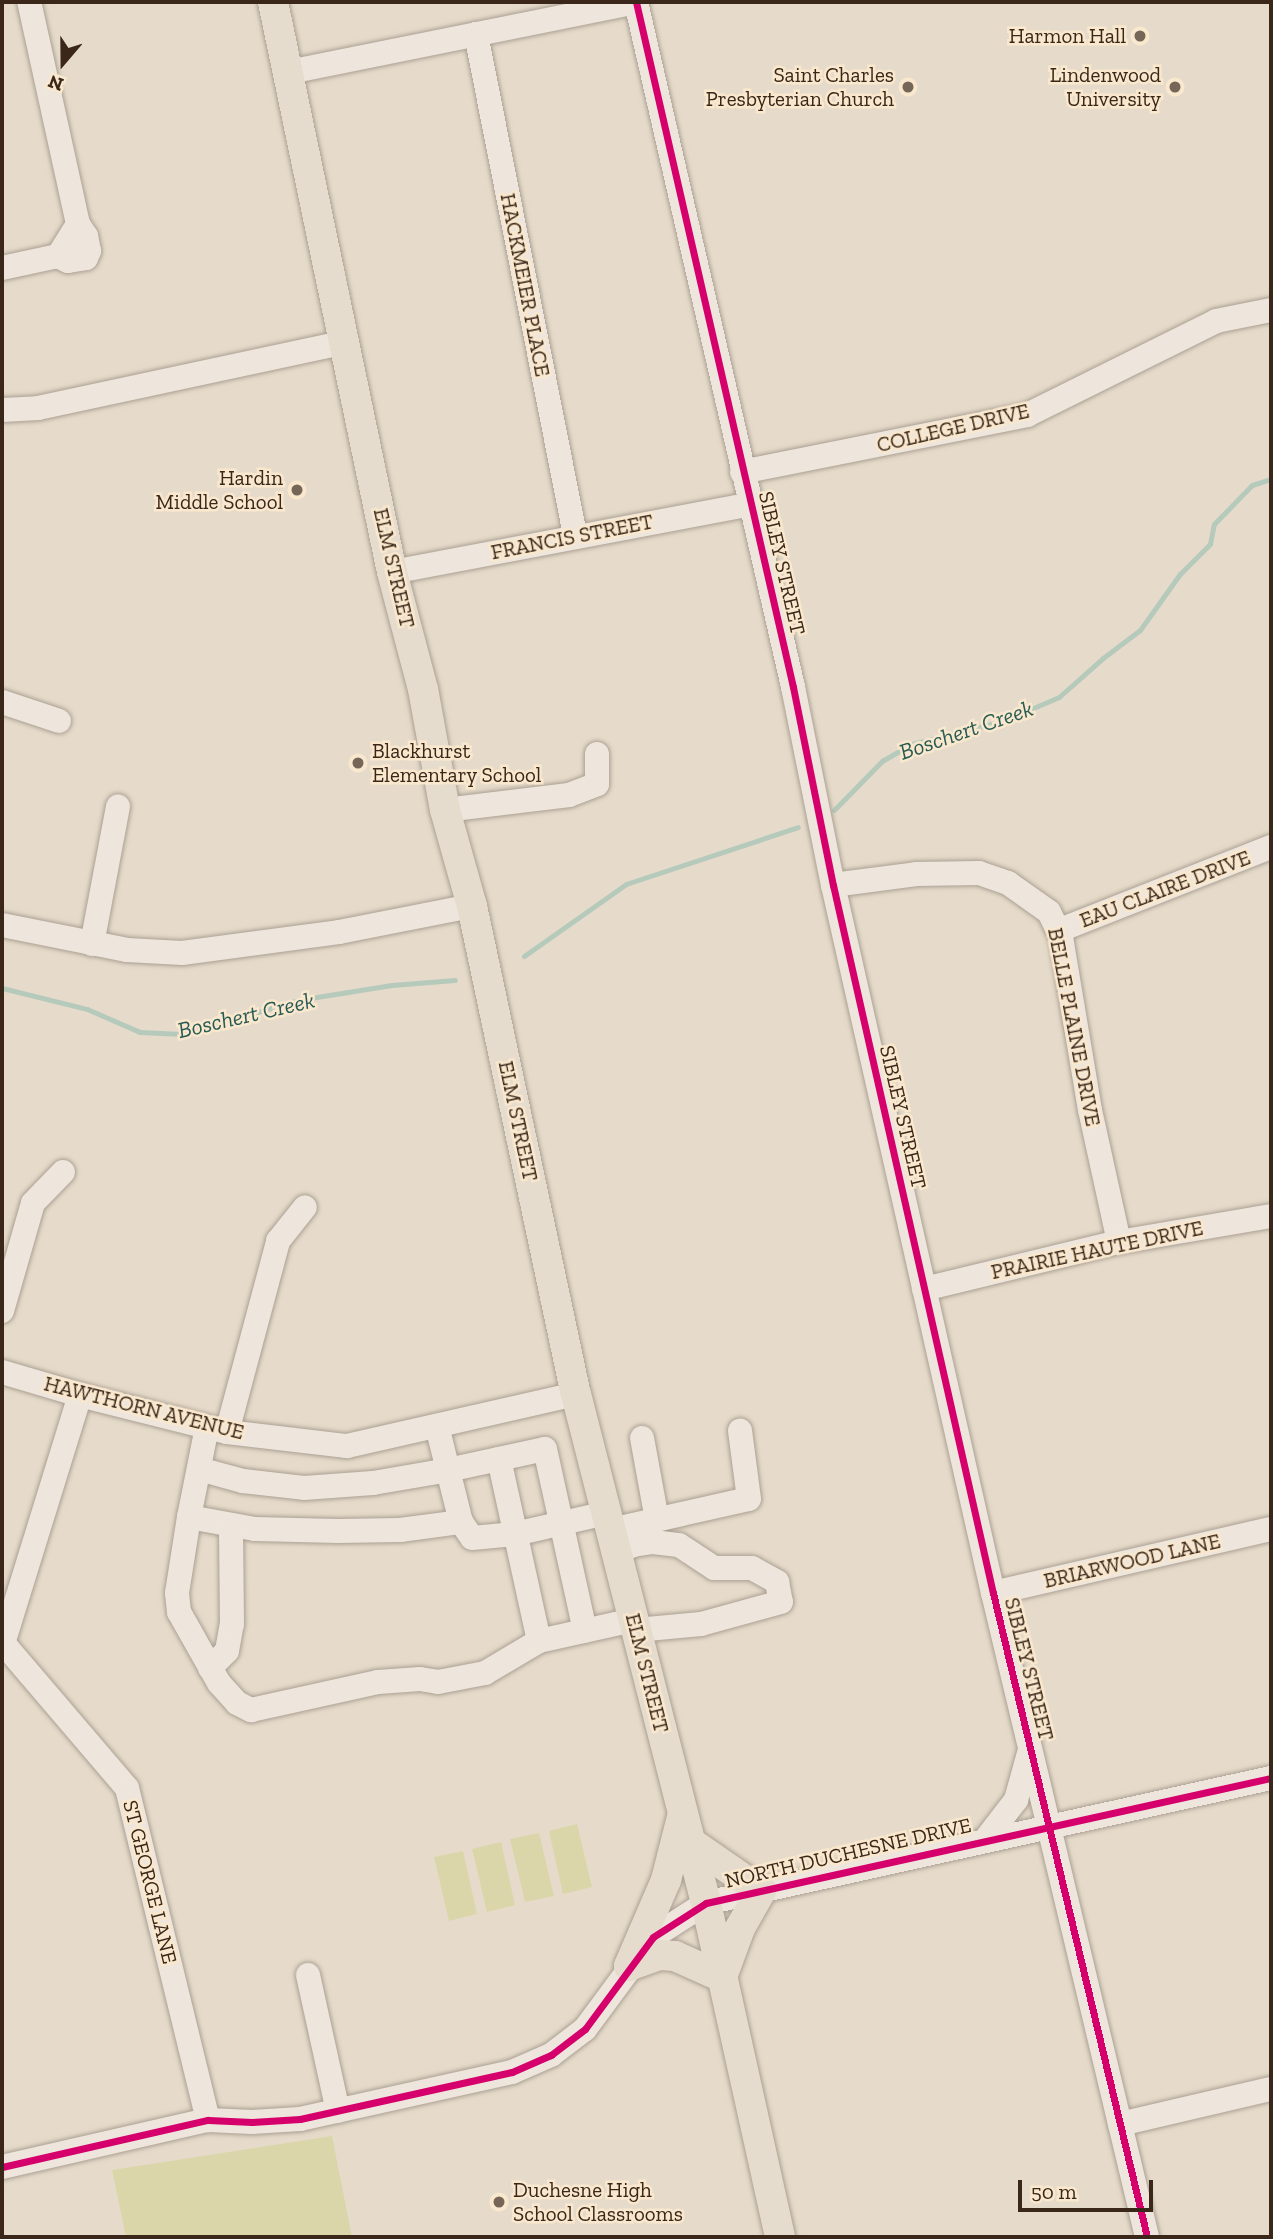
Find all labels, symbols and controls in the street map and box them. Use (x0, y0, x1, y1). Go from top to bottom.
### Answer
place label: Harmon Hall (1009, 23, 1126, 49)
north arrow (28, 28, 98, 98)
marker: Harmon Hall (1132, 28, 1148, 44)
place label: Saint Charles Presbyterian Church (706, 62, 894, 112)
place label: Lindenwood University (1050, 62, 1161, 112)
text: N (45, 70, 66, 96)
marker: Saint Charles Presbyterian Church (900, 79, 916, 95)
marker: Lindenwood University (1167, 79, 1183, 95)
street label: HACKMEIER PLACE (495, 191, 555, 379)
street label: COLLEGE DRIVE (874, 398, 1032, 458)
place label: Hardin Middle School (156, 465, 283, 515)
marker: Hardin Middle School (289, 482, 305, 498)
street label: SIBLEY STREET (753, 489, 811, 637)
street label: ELM STREET (368, 506, 420, 630)
street label: FRANCIS STREET (489, 509, 655, 565)
water label: Boschert Creek (896, 694, 1036, 766)
place label: Blackhurst Elementary School (372, 738, 542, 788)
marker: Blackhurst Elementary School (350, 755, 366, 771)
street label: EAU CLAIRE DRIVE (1076, 845, 1254, 933)
street label: BELLE PLAINE DRIVE (1042, 926, 1106, 1128)
water label: Boschert Creek (175, 986, 317, 1044)
street label: SIBLEY STREET (874, 1043, 932, 1191)
street label: ELM STREET (493, 1059, 543, 1183)
street label: PRAIRIE HAUTE DRIVE (989, 1215, 1205, 1285)
street label: HAWTHORN AVENUE (41, 1371, 247, 1445)
street label: BRIARWOOD LANE (1041, 1528, 1223, 1594)
street label: SIBLEY STREET (999, 1595, 1059, 1743)
street label: ELM STREET (620, 1611, 674, 1735)
street label: ST GEORGE LANE (117, 1797, 183, 1967)
street label: NORTH DUCHESNE DRIVE (722, 1812, 974, 1894)
scale bar (1021, 2166, 1156, 2210)
place label: Duchesne High School Classrooms (513, 2177, 683, 2227)
text: 50 m (1031, 2179, 1077, 2204)
marker: Duchesne High School Classrooms (491, 2194, 507, 2210)

